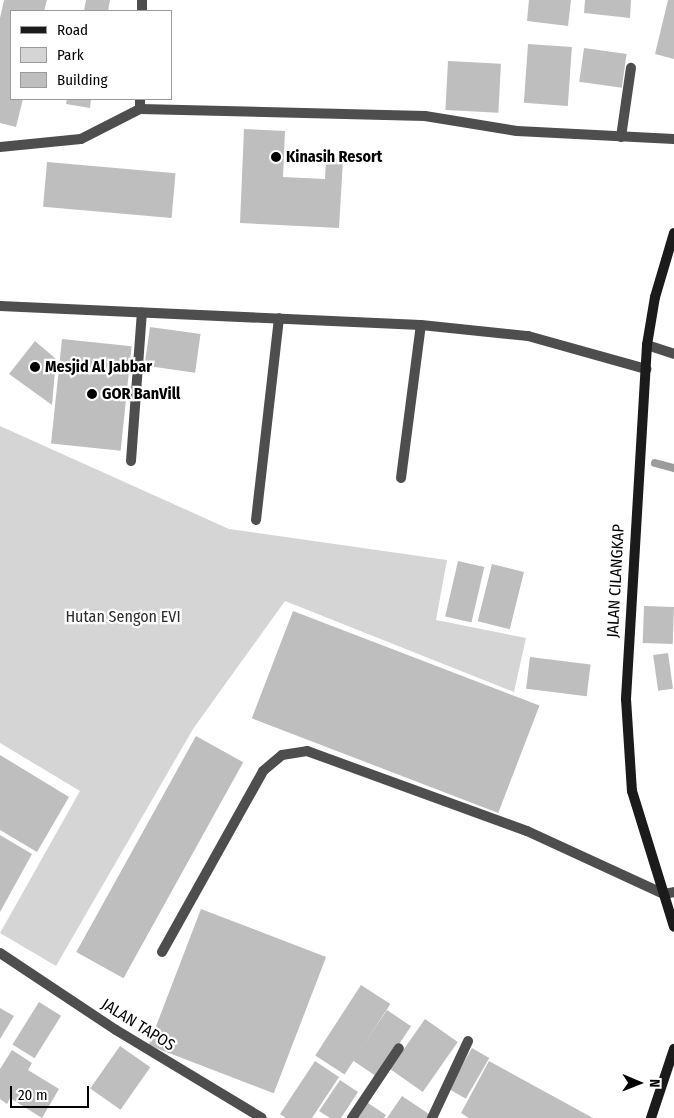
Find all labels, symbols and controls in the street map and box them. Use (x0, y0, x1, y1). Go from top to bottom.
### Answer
legend (10, 10, 172, 100)
text: Road (57, 21, 88, 39)
text: Park (57, 46, 84, 64)
text: Building (57, 71, 108, 89)
place label: Kinasih Resort (286, 147, 382, 167)
marker: Kinasih Resort (270, 151, 282, 163)
place label: Mesjid Al Jabbar (45, 357, 152, 377)
marker: Mesjid Al Jabbar (29, 361, 41, 373)
place label: GOR BanVill (102, 384, 180, 404)
marker: GOR BanVill (86, 388, 98, 400)
street label: JALAN CILANGKAP (603, 524, 629, 638)
park label: Hutan Sengon EVI (65, 607, 181, 627)
street label: JALAN TAPOS (98, 995, 178, 1055)
north arrow (614, 1058, 664, 1108)
scale bar (12, 1076, 91, 1108)
text: N (646, 1079, 663, 1088)
text: 20 m (18, 1086, 48, 1104)

